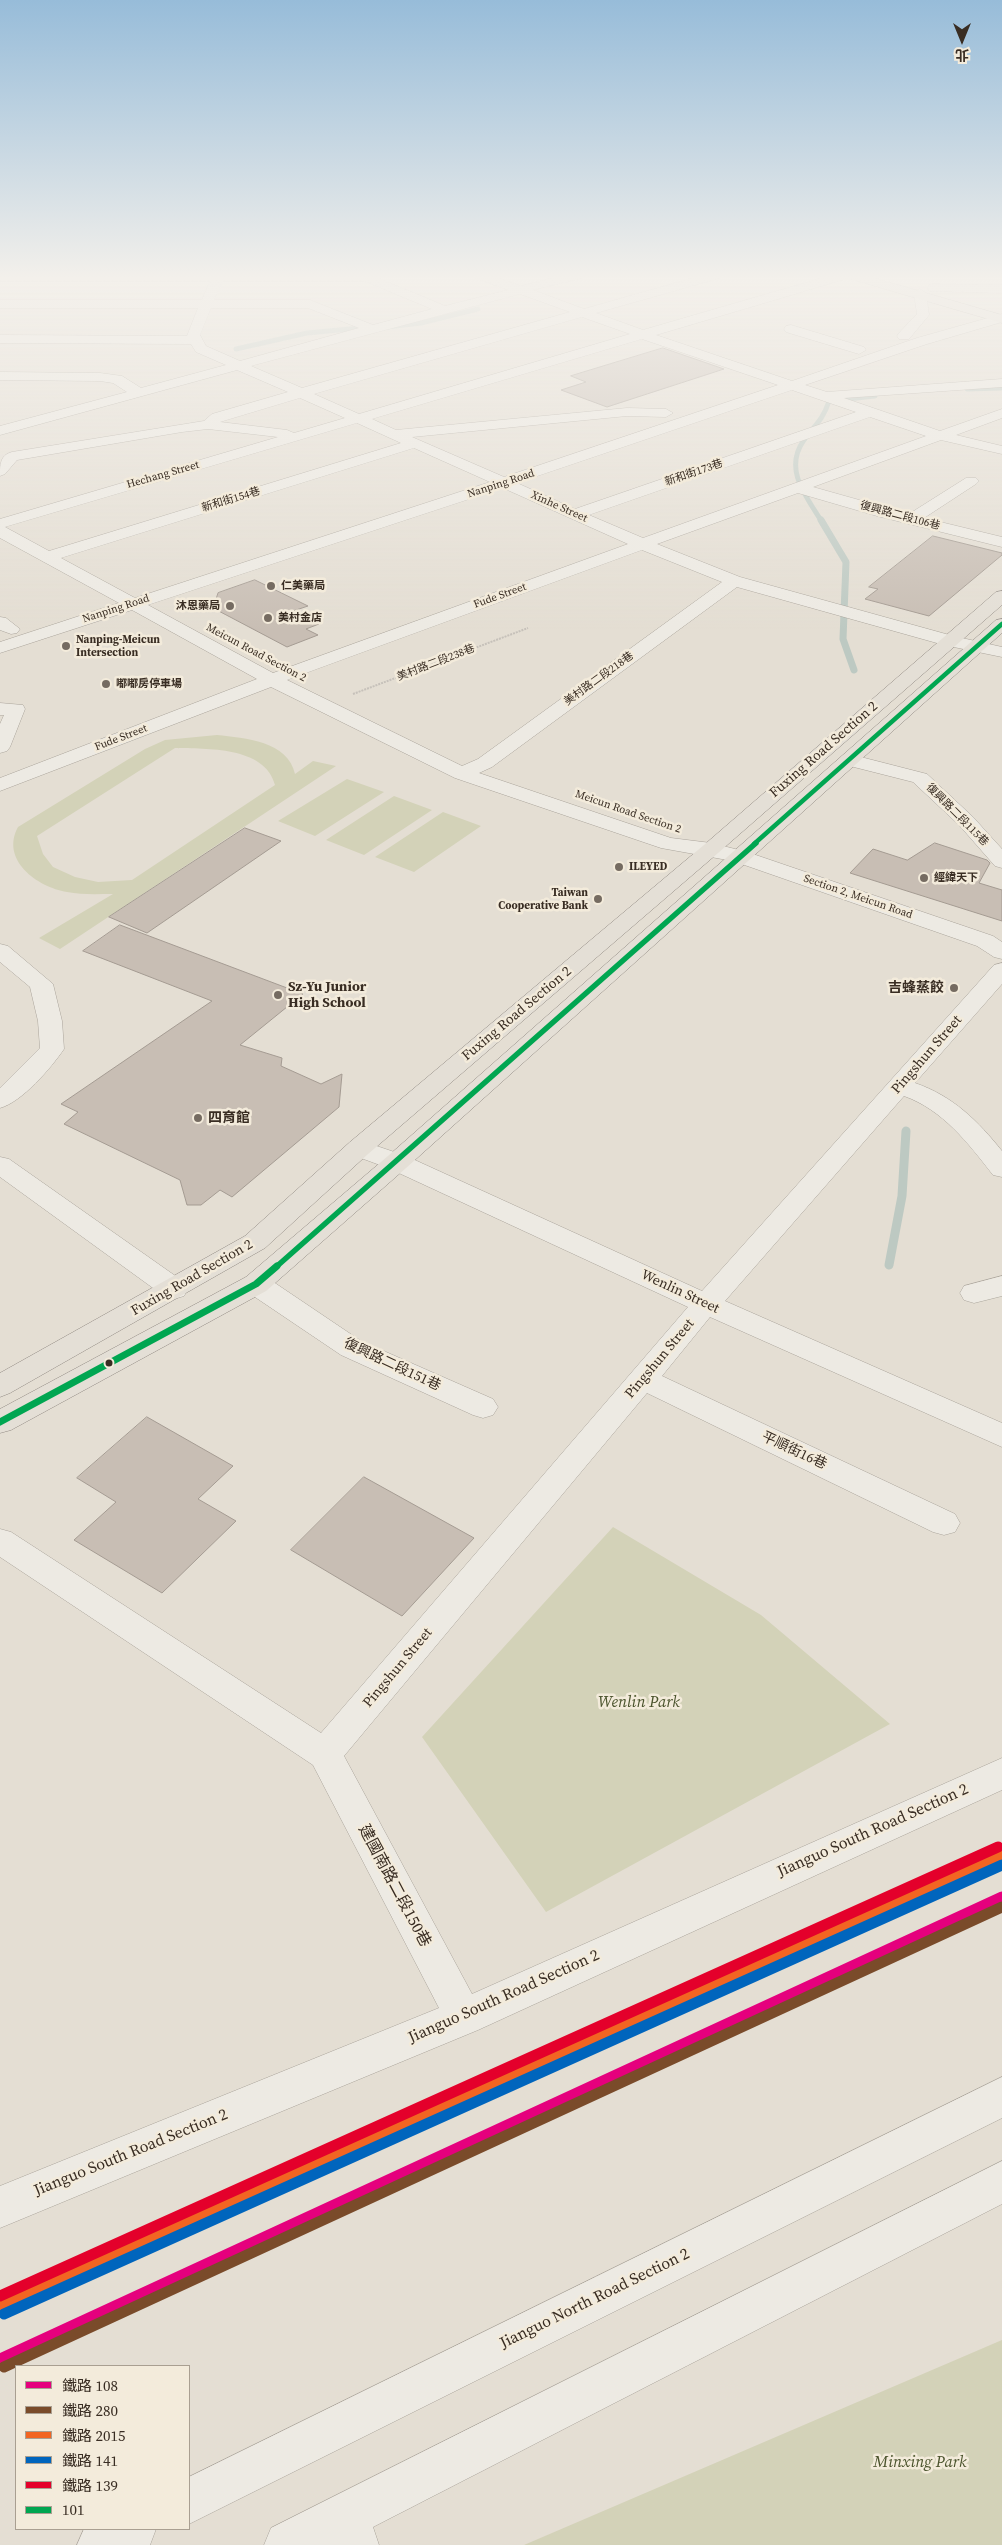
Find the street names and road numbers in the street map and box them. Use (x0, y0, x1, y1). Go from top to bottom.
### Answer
street label: 新和街173巷 (663, 457, 725, 489)
street label: Hechang Street (125, 458, 201, 492)
street label: Nanping Road (466, 467, 536, 501)
street label: 新和街154巷 (200, 485, 262, 515)
street label: Xinhe Street (529, 489, 589, 525)
street label: 復興路二段106巷 (858, 499, 942, 533)
street label: Fude Street (472, 580, 528, 612)
street label: Nanping Road (81, 592, 151, 626)
street label: Meicun Road Section 2 (204, 621, 308, 685)
street label: 美村路二段238巷 (395, 642, 477, 684)
street label: 美村路二段218巷 (562, 649, 636, 709)
street label: Fuxing Road Section 2 (766, 698, 882, 802)
street label: Fude Street (93, 722, 149, 754)
street label: 復興路二段115巷 (923, 781, 991, 849)
street label: Meicun Road Section 2 (573, 788, 683, 836)
street label: Section 2, Meicun Road (802, 872, 914, 922)
street label: Fuxing Road Section 2 (459, 963, 575, 1065)
street label: Pingshun Street (888, 1012, 966, 1098)
street label: Fuxing Road Section 2 (128, 1236, 256, 1320)
street label: Wenlin Street (638, 1267, 722, 1317)
street label: Pingshun Street (622, 1316, 698, 1402)
street label: 復興路二段151巷 (341, 1335, 443, 1395)
street label: 平順街16巷 (759, 1429, 829, 1473)
street label: Pingshun Street (360, 1625, 436, 1711)
street label: Jianguo South Road Section 2 (774, 1780, 972, 1882)
street label: 建國南路二段150巷 (354, 1821, 434, 1951)
street label: Jianguo South Road Section 2 (405, 1946, 603, 2048)
street label: Jianguo South Road Section 2 (31, 2105, 231, 2201)
street label: Jianguo North Road Section 2 (497, 2245, 693, 2353)

